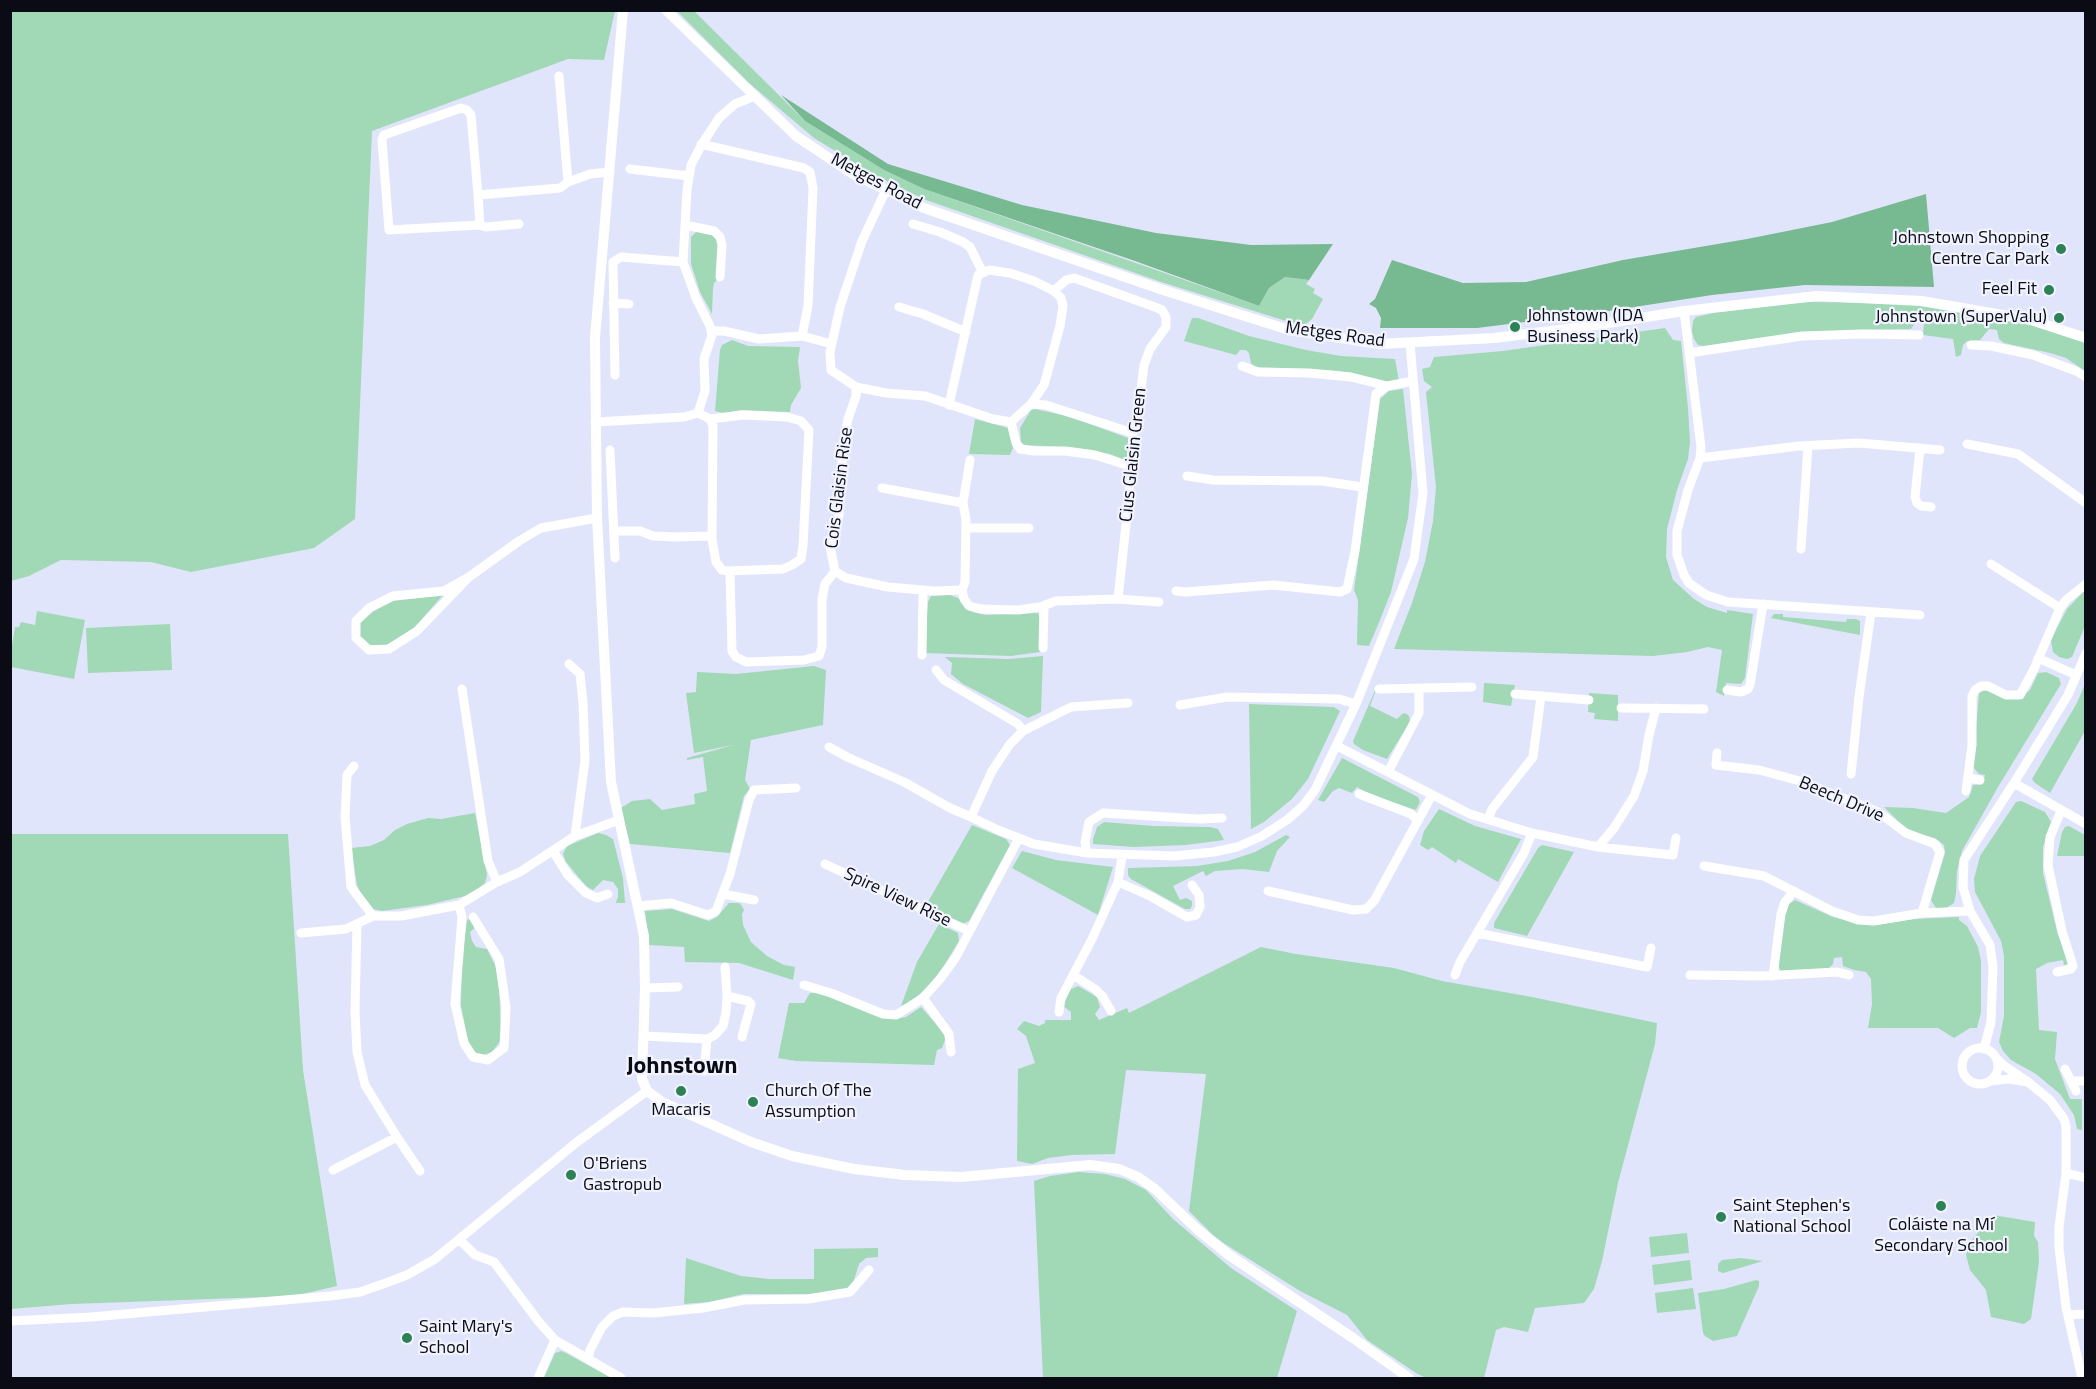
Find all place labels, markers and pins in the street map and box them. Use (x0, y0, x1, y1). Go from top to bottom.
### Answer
place label: Johnstown Shopping Centre Car Park (1893, 228, 2049, 270)
marker: Johnstown Shopping Centre Car Park (2054, 242, 2068, 256)
place label: Feel Fit (1982, 279, 2037, 301)
marker: Feel Fit (2042, 283, 2056, 297)
place label: Johnstown (IDA Business Park) (1527, 306, 1644, 348)
place label: Johnstown (SuperValu) (1875, 307, 2047, 329)
marker: Johnstown (SuperValu) (2052, 311, 2066, 325)
marker: Johnstown (IDA Business Park) (1508, 320, 1522, 334)
place label: Church Of The Assumption (765, 1081, 872, 1124)
marker: Macaris (674, 1084, 688, 1098)
marker: Church Of The Assumption (746, 1095, 760, 1109)
place label: Macaris (651, 1100, 711, 1122)
place label: O'Briens Gastropub (583, 1154, 662, 1196)
marker: O'Briens Gastropub (564, 1168, 578, 1182)
place label: Saint Stephen's National School (1733, 1196, 1851, 1238)
marker: Coláiste na Mí Secondary School (1934, 1199, 1948, 1213)
marker: Saint Stephen's National School (1714, 1210, 1728, 1224)
place label: Coláiste na Mí Secondary School (1874, 1215, 2008, 1258)
place label: Saint Mary's School (419, 1317, 513, 1360)
marker: Saint Mary's School (400, 1331, 414, 1345)

